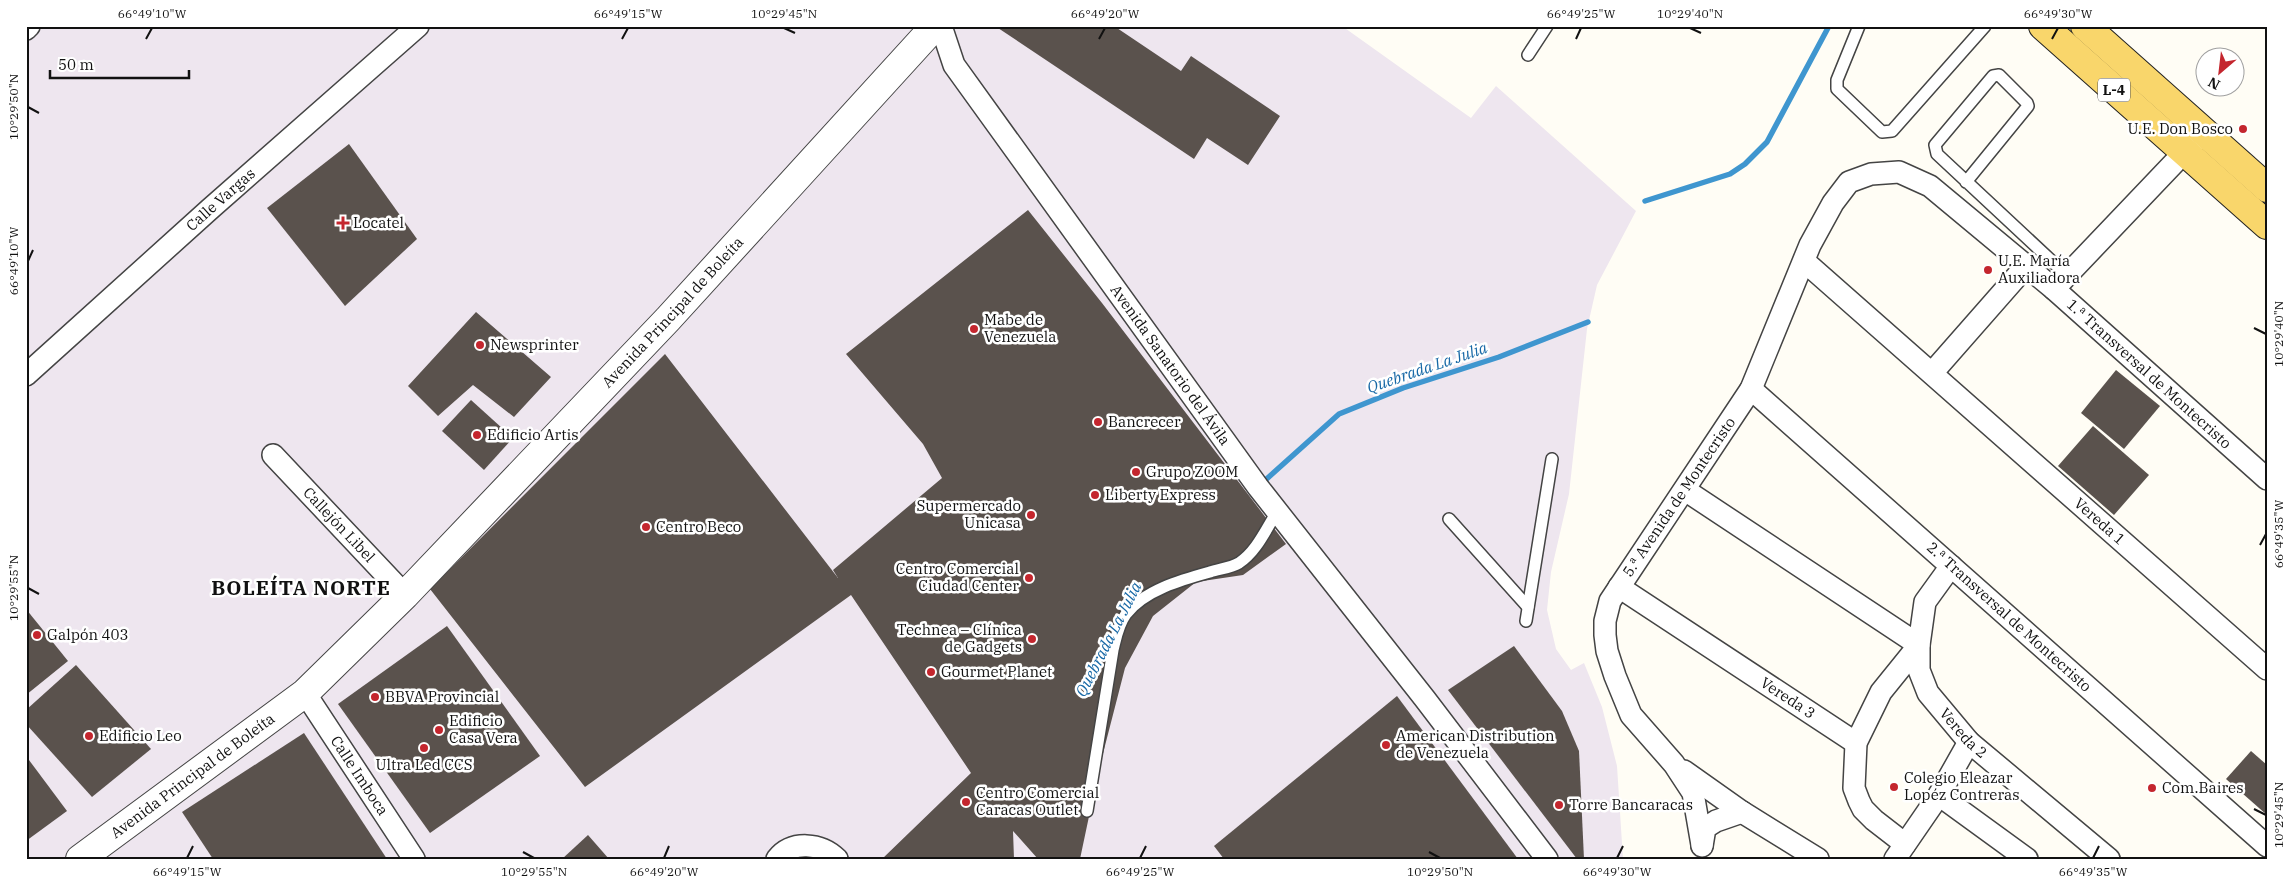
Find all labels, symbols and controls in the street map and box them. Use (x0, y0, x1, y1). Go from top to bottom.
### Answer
text: 66°49'10"W (118, 6, 187, 21)
text: 66°49'15"W (594, 6, 663, 21)
text: 10°29'45"N (751, 6, 817, 21)
text: 66°49'20"W (1071, 6, 1140, 21)
text: 66°49'25"W (1547, 6, 1616, 21)
text: 10°29'40"N (1657, 6, 1723, 21)
text: 66°49'30"W (2024, 6, 2093, 21)
scale bar (50, 48, 189, 80)
north arrow (2196, 48, 2246, 98)
text: 50 m (58, 55, 94, 74)
text: N (2205, 73, 2223, 94)
text: 10°29'50"N (6, 74, 21, 140)
road number: L-4 (2098, 78, 2130, 102)
place label: U.E. Don Bosco (2128, 119, 2233, 138)
marker: U.E. Don Bosco (2237, 123, 2249, 135)
street label: Calle Vargas (182, 164, 259, 235)
place label: Locatel (353, 213, 404, 232)
marker: Locatel (337, 217, 349, 229)
text: 66°49'10"W (6, 226, 21, 295)
street label: Avenida Principal de Boleíta (598, 233, 747, 391)
place label: U.E. María Auxiliadora (1998, 251, 2080, 287)
marker: U.E. María Auxiliadora (1982, 264, 1994, 276)
street label: Avenida Sanatorio del Ávila (1106, 281, 1235, 449)
street label: 1.ª Transversal de Montecristo (2063, 295, 2236, 453)
text: 10°29'40"N (2271, 301, 2286, 367)
place label: Mabe de Venezuela (984, 310, 1056, 346)
marker: Mabe de Venezuela (968, 323, 980, 335)
place label: Newsprinter (490, 335, 579, 354)
water label: Quebrada La Julia (1364, 337, 1490, 397)
marker: Newsprinter (474, 339, 486, 351)
place label: Bancrecer (1108, 412, 1181, 431)
street label: 5.ª Avenida de Montecristo (1618, 413, 1739, 580)
marker: Bancrecer (1092, 416, 1104, 428)
place label: Edificio Artis (487, 425, 579, 444)
marker: Edificio Artis (471, 429, 483, 441)
place label: Grupo ZOOM (1146, 462, 1238, 481)
marker: Grupo ZOOM (1130, 466, 1142, 478)
street label: Callejón Libel (299, 483, 379, 566)
place label: Liberty Express (1105, 485, 1216, 504)
marker: Liberty Express (1089, 489, 1101, 501)
street label: Vereda 1 (2070, 494, 2129, 549)
place label: Supermercado Unicasa (916, 496, 1021, 532)
text: 66°49'35"W (2271, 499, 2286, 568)
marker: Supermercado Unicasa (1025, 509, 1037, 521)
place label: Centro Beco (656, 517, 741, 536)
marker: Centro Beco (640, 521, 652, 533)
street label: 2.ª Transversal de Montecristo (1923, 538, 2096, 696)
text: 10°29'55"N (6, 555, 21, 621)
place label: Centro Comercial Ciudad Center (896, 559, 1019, 595)
marker: Centro Comercial Ciudad Center (1023, 572, 1035, 584)
district label: BOLEÍTA NORTE (211, 574, 391, 601)
water label: Quebrada La Julia (1070, 578, 1146, 700)
place label: Technea – Clínica de Gadgets (897, 620, 1022, 656)
place label: Galpón 403 (47, 625, 129, 644)
marker: Galpón 403 (31, 629, 43, 641)
marker: Technea – Clínica de Gadgets (1026, 633, 1038, 645)
place label: Gourmet Planet (941, 662, 1052, 681)
marker: Gourmet Planet (925, 666, 937, 678)
street label: Vereda 3 (1757, 673, 1819, 723)
place label: BBVA Provincial (385, 687, 499, 706)
marker: BBVA Provincial (369, 691, 381, 703)
street label: Vereda 2 (1936, 704, 1991, 762)
street label: Avenida Principal de Boleíta (107, 709, 278, 842)
place label: Edificio Casa Vera (449, 711, 518, 747)
marker: Edificio Casa Vera (433, 724, 445, 736)
place label: Edificio Leo (99, 726, 182, 745)
place label: American Distribution de Venezuela (1396, 726, 1555, 762)
marker: Edificio Leo (83, 730, 95, 742)
street label: Calle Imboca (327, 732, 393, 819)
marker: American Distribution de Venezuela (1380, 739, 1392, 751)
marker: Ultra Led CCS (418, 742, 430, 754)
place label: Ultra Led CCS (376, 755, 472, 774)
place label: Colegio Eleazar Lopéz Contreras (1904, 768, 2020, 804)
place label: Com.Baires (2162, 778, 2243, 797)
marker: Colegio Eleazar Lopéz Contreras (1888, 781, 1900, 793)
marker: Com.Baires (2146, 782, 2158, 794)
text: 10°29'45"N (2271, 782, 2286, 848)
place label: Centro Comercial Caracas Outlet (976, 783, 1099, 819)
place label: Torre Bancaracas (1569, 795, 1693, 814)
marker: Centro Comercial Caracas Outlet (960, 796, 972, 808)
marker: Torre Bancaracas (1553, 799, 1565, 811)
text: 66°49'15"W (153, 864, 222, 879)
text: 10°29'55"N (501, 864, 567, 879)
text: 66°49'20"W (630, 864, 699, 879)
text: 66°49'25"W (1106, 864, 1175, 879)
text: 10°29'50"N (1407, 864, 1473, 879)
text: 66°49'30"W (1583, 864, 1652, 879)
text: 66°49'35"W (2059, 864, 2128, 879)

